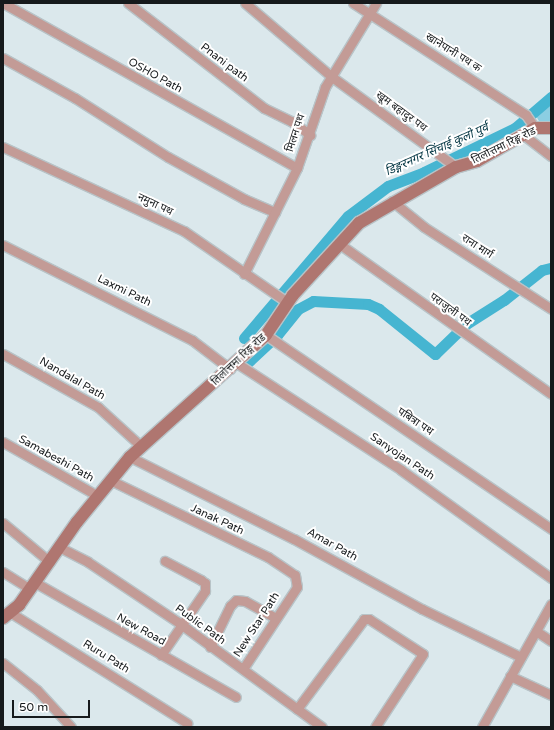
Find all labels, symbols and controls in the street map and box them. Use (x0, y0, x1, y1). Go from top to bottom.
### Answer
street label: खानेपानी पथ क (423, 31, 483, 75)
street label: Pnani path (198, 41, 250, 85)
street label: OSHO Path (126, 56, 184, 96)
street label: खूम बहादुर पथ (373, 89, 429, 135)
street label: मिलन पथ (284, 112, 308, 154)
water label: डिङ्गरनगर सिंचाई कुलो पुर्व (383, 121, 491, 179)
street label: तिलोत्तमा रिङ्ग रोड (470, 125, 538, 167)
street label: नमुना पथ (135, 191, 175, 219)
street label: राना मार्ग (459, 232, 495, 262)
street label: Laxmi Path (95, 272, 153, 310)
street label: पराजुली पथ (427, 290, 473, 330)
street label: तिलोत्तमा रिङ्ग रोड (209, 331, 269, 389)
street label: Nandalal Path (37, 355, 107, 403)
street label: पबित्रा पथ (395, 405, 435, 439)
street label: Sanyojan Path (367, 431, 437, 483)
street label: Samabeshi Path (16, 433, 96, 485)
street label: Janak Path (188, 502, 246, 538)
street label: Amar Path (305, 526, 359, 564)
street label: New Star Path (231, 590, 283, 660)
street label: Public Path (172, 602, 228, 648)
street label: New Road (114, 611, 168, 649)
street label: Ruru Path (80, 638, 132, 676)
scale bar (14, 692, 92, 718)
text: 50 m (19, 700, 48, 714)

